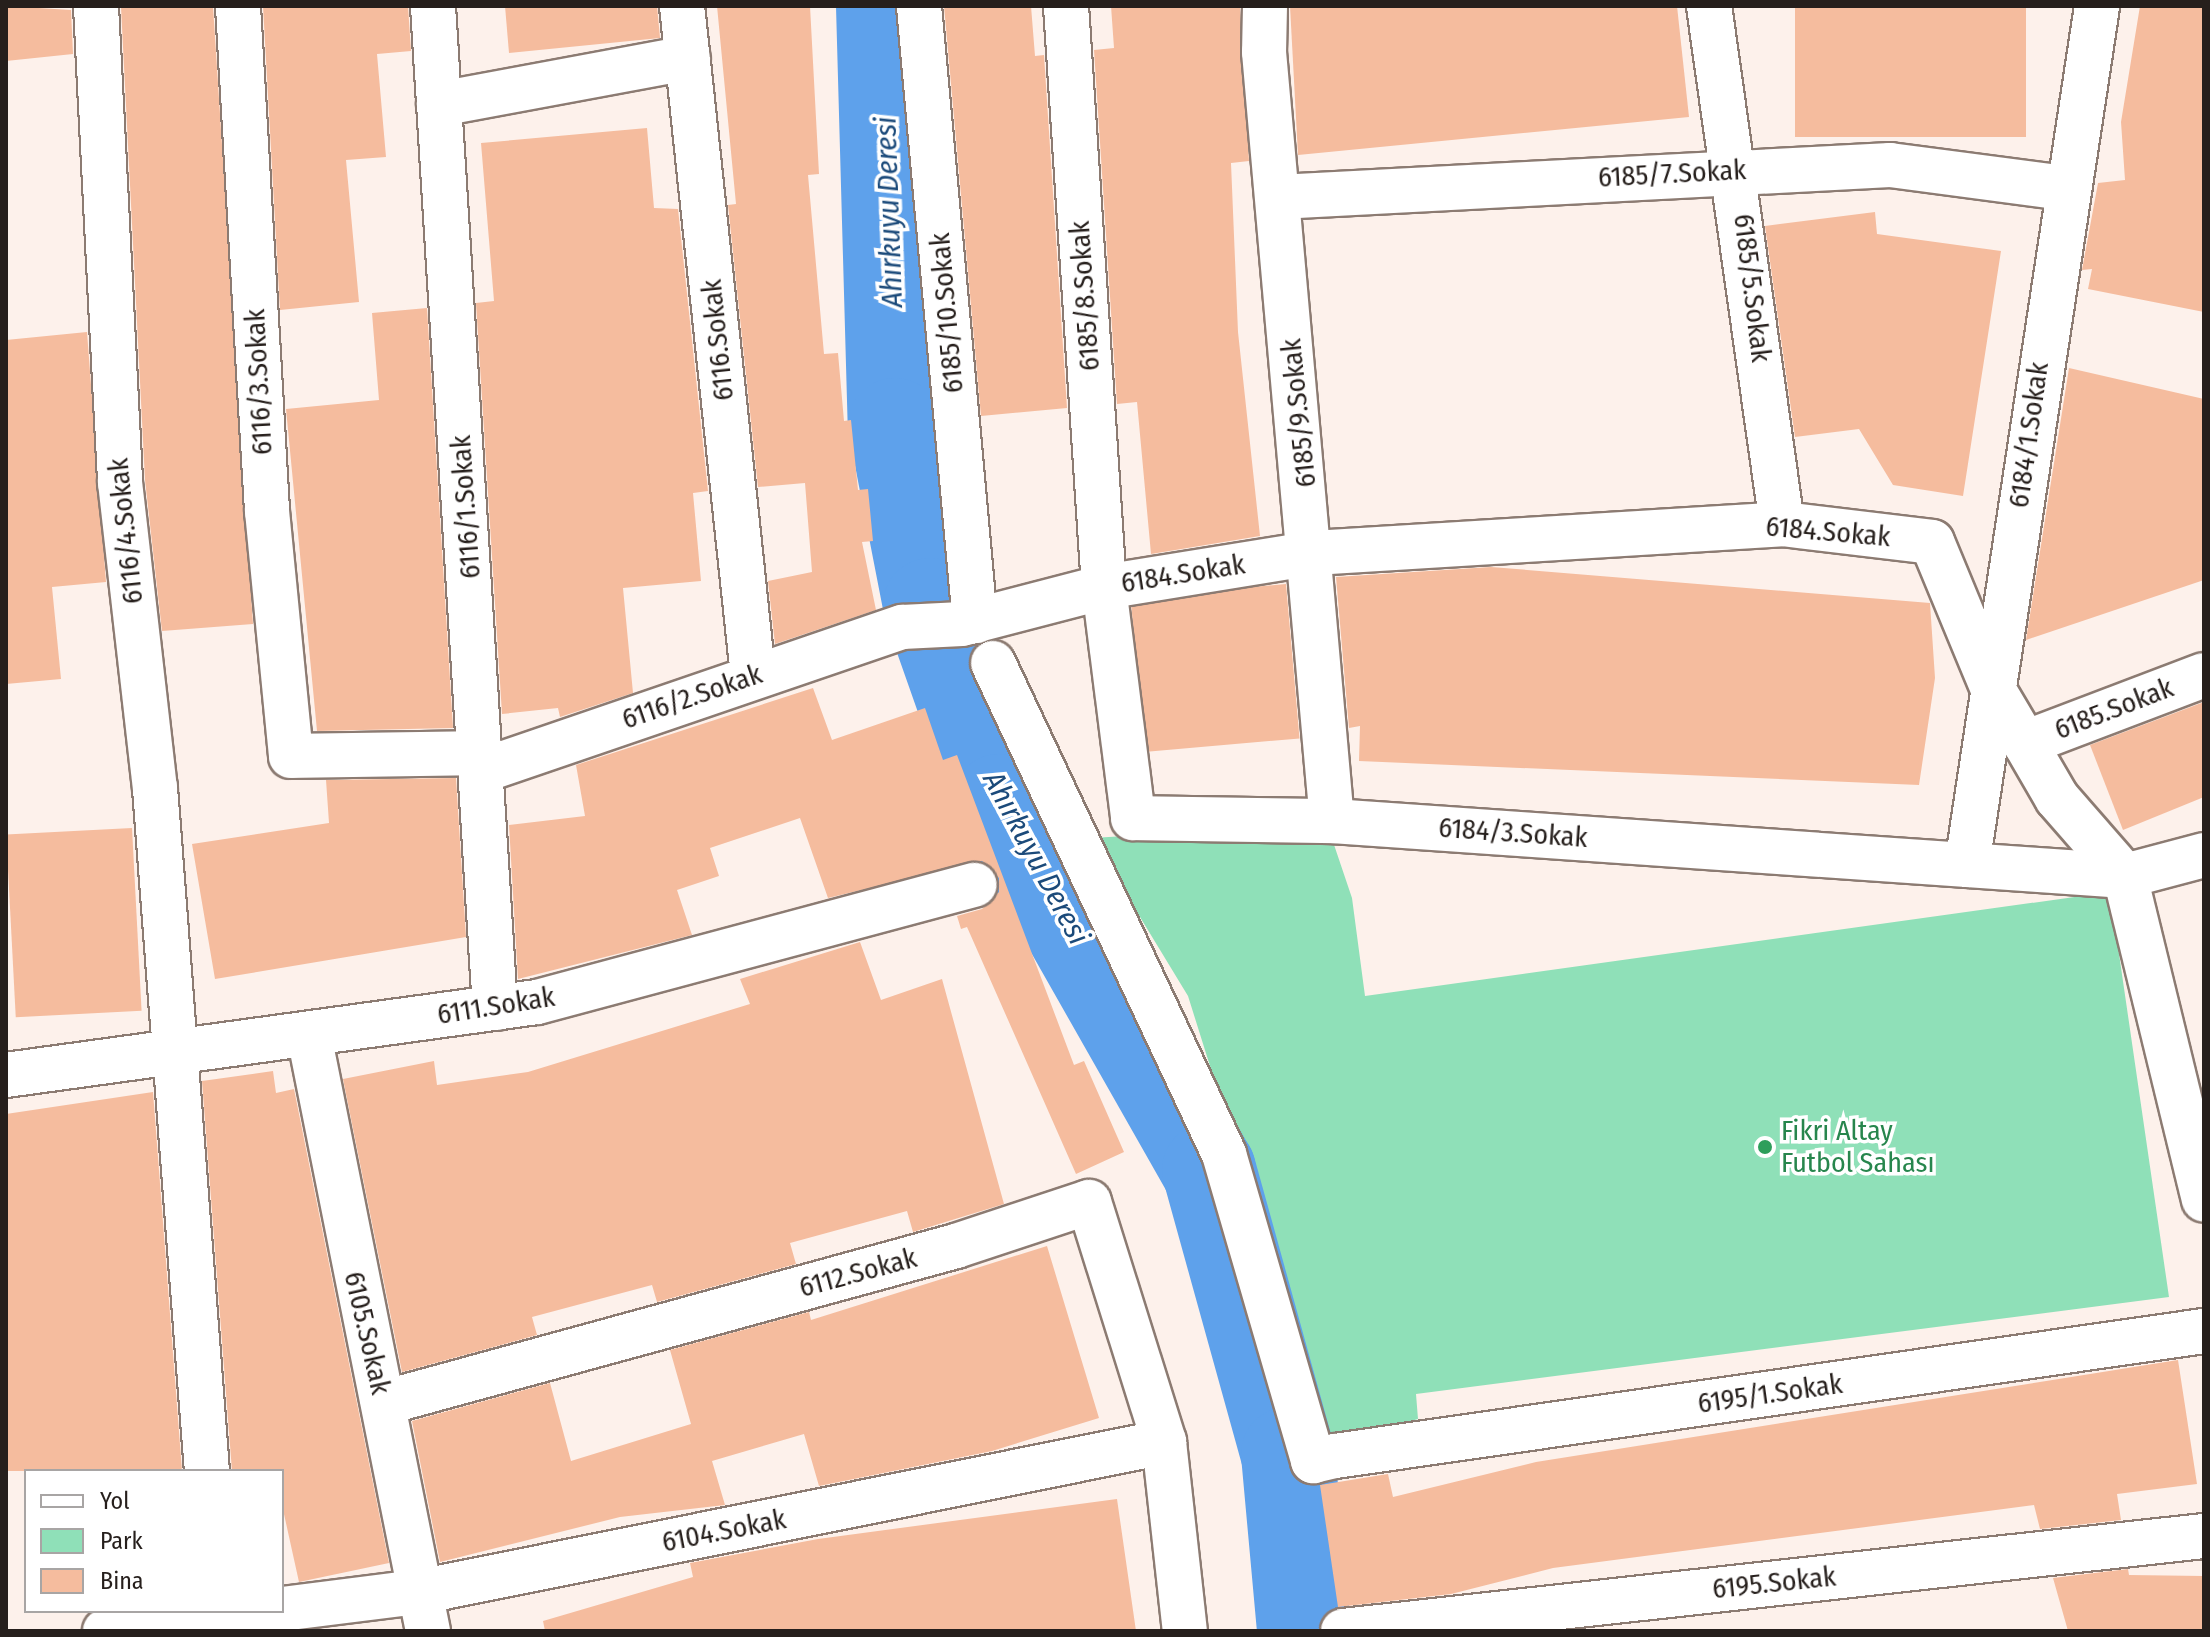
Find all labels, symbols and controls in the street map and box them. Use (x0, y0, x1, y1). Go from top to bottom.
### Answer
water label: Ahırkuyu Deresi (868, 116, 910, 308)
street label: 6185/7.Sokak (1597, 153, 1747, 195)
street label: 6185/5.Sokak (1726, 212, 1778, 364)
street label: 6185/8.Sokak (1063, 220, 1107, 372)
street label: 6185/10.Sokak (923, 231, 971, 395)
street label: 6116.Sokak (695, 278, 741, 402)
street label: 6116/3.Sokak (238, 308, 280, 456)
street label: 6185/9.Sokak (1274, 337, 1324, 489)
street label: 6184/1.Sokak (2002, 360, 2056, 510)
street label: 6116/1.Sokak (444, 434, 488, 580)
street label: 6116/4.Sokak (102, 456, 150, 606)
street label: 6184.Sokak (1764, 510, 1892, 554)
street label: 6184.Sokak (1119, 548, 1247, 600)
street label: 6116/2.Sokak (618, 657, 766, 737)
street label: 6185.Sokak (2050, 671, 2178, 747)
water label: Ahırkuyu Deresi (975, 765, 1097, 951)
street label: 6184/3.Sokak (1437, 811, 1589, 855)
street label: 6111.Sokak (435, 980, 557, 1032)
place label: Fikri Altay Futbol Sahası (1781, 1114, 1935, 1180)
marker: Fikri Altay Futbol Sahası (1756, 1138, 1774, 1156)
street label: 6112.Sokak (796, 1241, 920, 1305)
street label: 6105.Sokak (337, 1268, 397, 1398)
street label: 6195/1.Sokak (1696, 1367, 1844, 1421)
legend (24, 1469, 284, 1613)
text: Yol (100, 1487, 130, 1515)
street label: 6104.Sokak (659, 1503, 789, 1559)
text: Park (100, 1527, 143, 1555)
street label: 6195.Sokak (1711, 1560, 1837, 1606)
text: Bina (100, 1567, 144, 1595)

